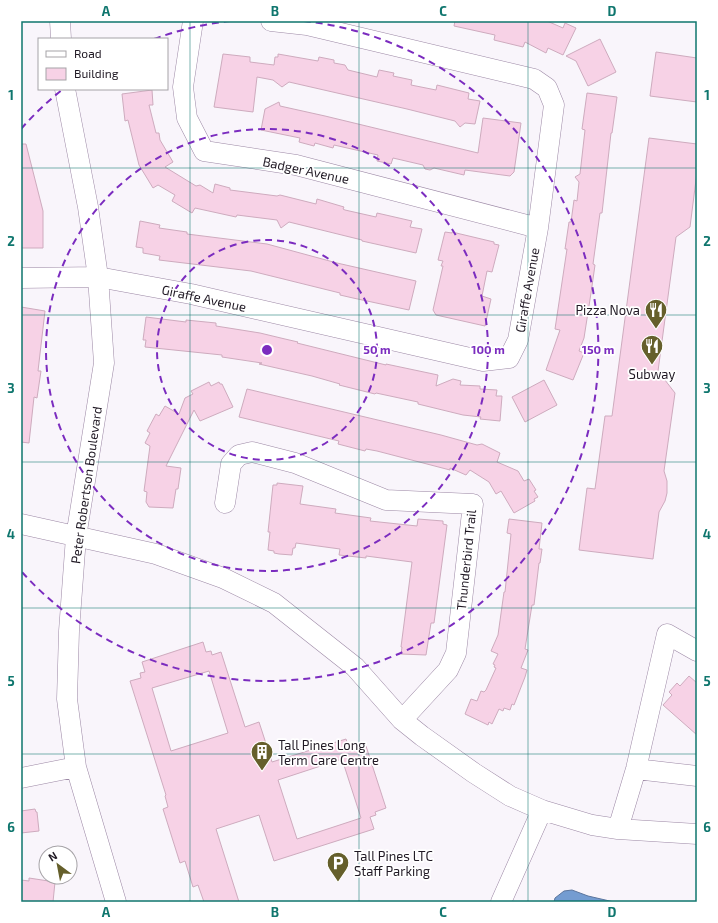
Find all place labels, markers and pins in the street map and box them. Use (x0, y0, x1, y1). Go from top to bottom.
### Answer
restaurant icon: Pizza Nova (643, 297, 669, 330)
place label: Pizza Nova (575, 302, 640, 318)
restaurant icon: Subway (639, 333, 665, 366)
centre of rings (260, 343, 274, 357)
place label: Subway (629, 366, 676, 382)
place label: Tall Pines Long Term Care Centre (278, 737, 379, 768)
building icon: Tall Pines Long Term Care Centre (249, 739, 275, 772)
place label: Tall Pines LTC Staff Parking (354, 848, 433, 879)
parking icon: Tall Pines LTC Staff Parking (325, 850, 351, 883)

